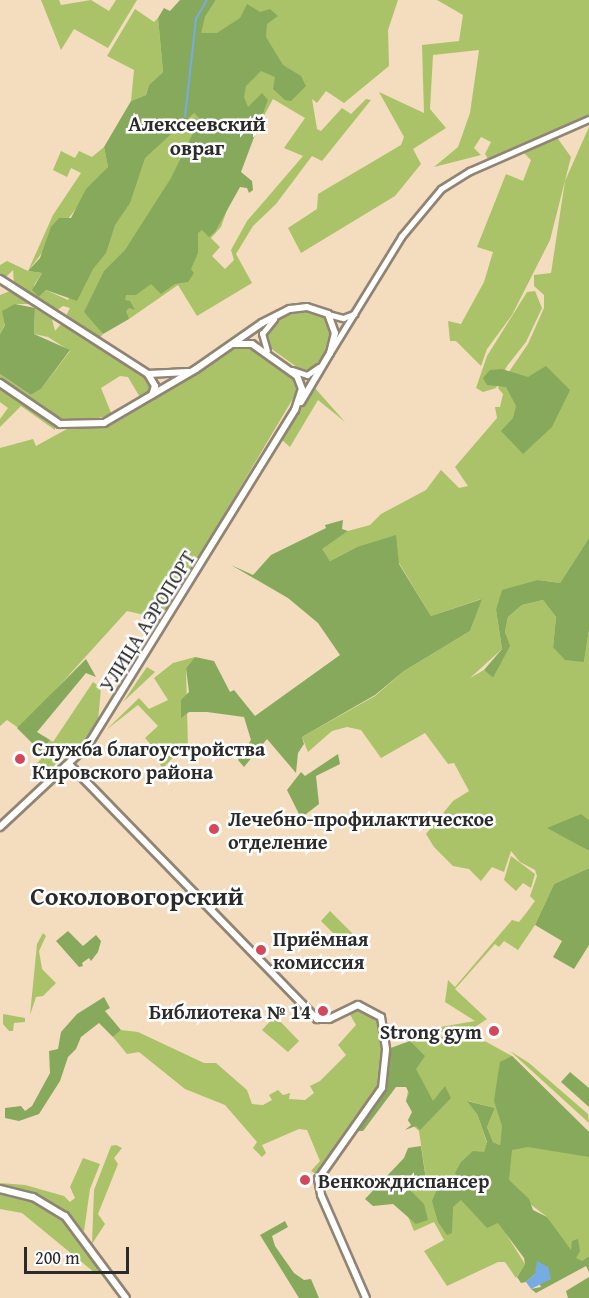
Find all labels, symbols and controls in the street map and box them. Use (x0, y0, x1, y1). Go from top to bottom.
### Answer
district label: Алексеевский овраг (128, 111, 266, 161)
street label: УЛИЦА АЭРОПОРТ (94, 546, 200, 696)
place label: Служба благоустройства Кировского района (32, 736, 265, 783)
marker: Служба благоустройства Кировского района (13, 752, 27, 766)
place label: Лечебно-профилактическое отделение (228, 806, 494, 853)
marker: Лечебно-профилактическое отделение (205, 820, 223, 838)
district label: Соколовогорский (30, 880, 244, 912)
place label: Приёмная комиссия (273, 927, 369, 974)
marker: Приёмная комиссия (254, 943, 268, 957)
place label: Библиотека № 14 (149, 999, 311, 1023)
marker: Библиотека № 14 (316, 1004, 330, 1018)
place label: Strong gym (380, 1019, 482, 1043)
marker: Strong gym (487, 1024, 501, 1038)
place label: Венкождиспансер (318, 1168, 489, 1192)
marker: Венкождиспансер (296, 1171, 314, 1189)
scale bar (27, 1235, 132, 1273)
text: 200 m (35, 1244, 80, 1271)

